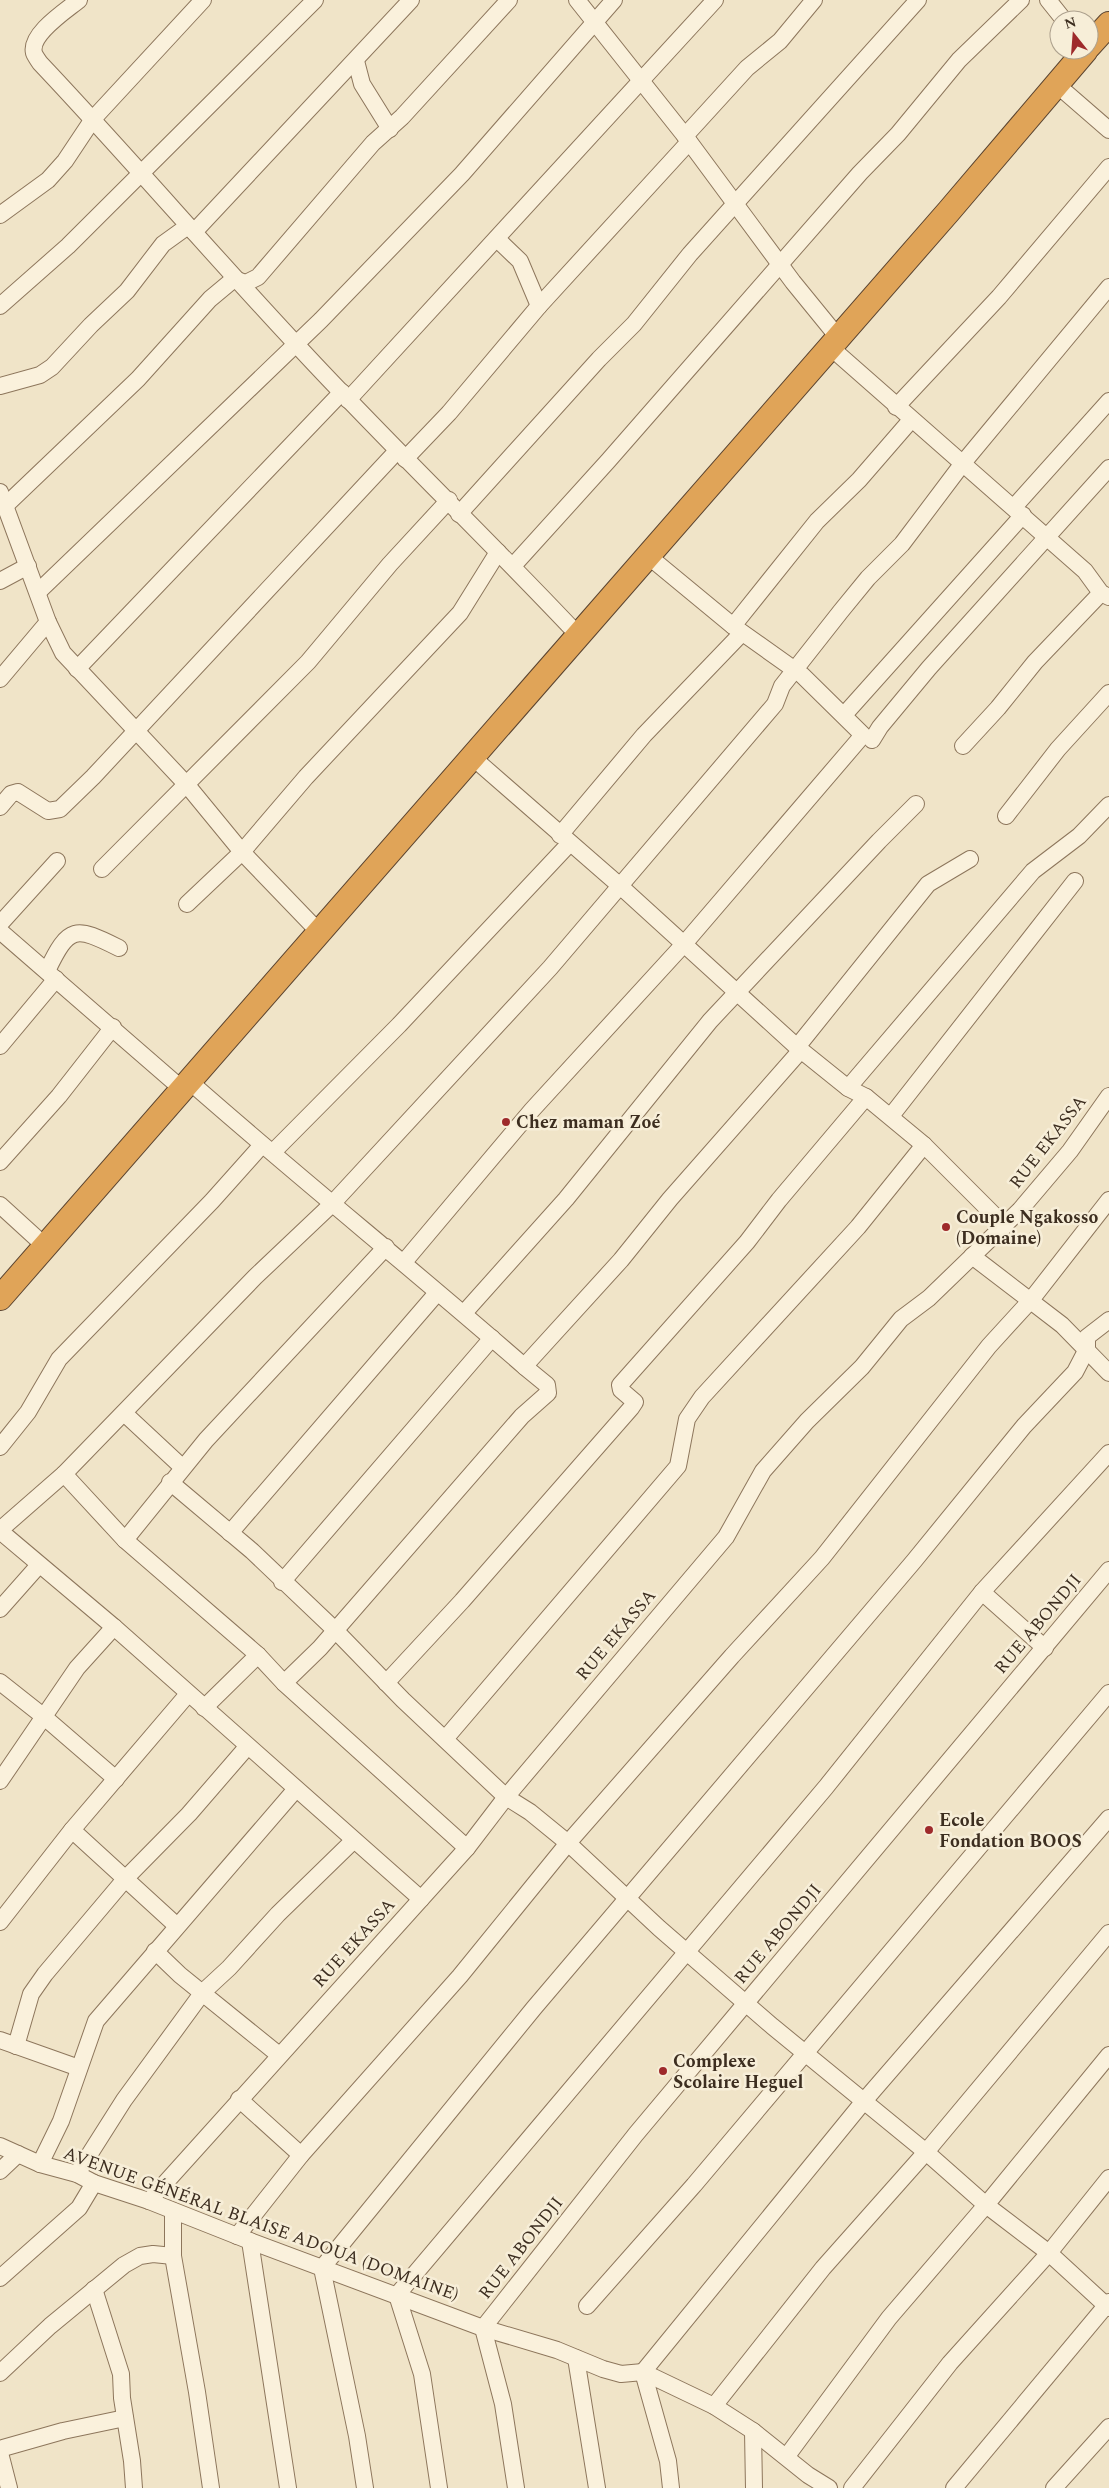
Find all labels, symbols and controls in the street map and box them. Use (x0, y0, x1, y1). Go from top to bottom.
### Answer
north arrow (1049, 10, 1099, 60)
text: N (1062, 11, 1079, 35)
street label: RUE EKASSA (1003, 1089, 1093, 1195)
place label: Chez maman Zoé (516, 1109, 660, 1136)
marker: Chez maman Zoé (500, 1116, 512, 1128)
place label: Couple Ngakosso (Domaine) (956, 1204, 1099, 1252)
marker: Couple Ngakosso (Domaine) (940, 1221, 952, 1233)
street label: RUE ABONDJI (988, 1568, 1088, 1680)
street label: RUE EKASSA (570, 1583, 662, 1687)
place label: Ecole Fondation BOOS (939, 1807, 1082, 1855)
marker: Ecole Fondation BOOS (923, 1824, 935, 1836)
street label: RUE ABONDJI (728, 1878, 828, 1990)
street label: RUE EKASSA (306, 1892, 402, 1994)
place label: Complexe Scolaire Heguel (673, 2048, 803, 2096)
marker: Complexe Scolaire Heguel (657, 2065, 669, 2077)
street label: AVENUE GÉNÉRAL BLAISE ADOUA (DOMAINE) (60, 2140, 462, 2308)
street label: RUE ABONDJI (472, 2191, 570, 2305)

